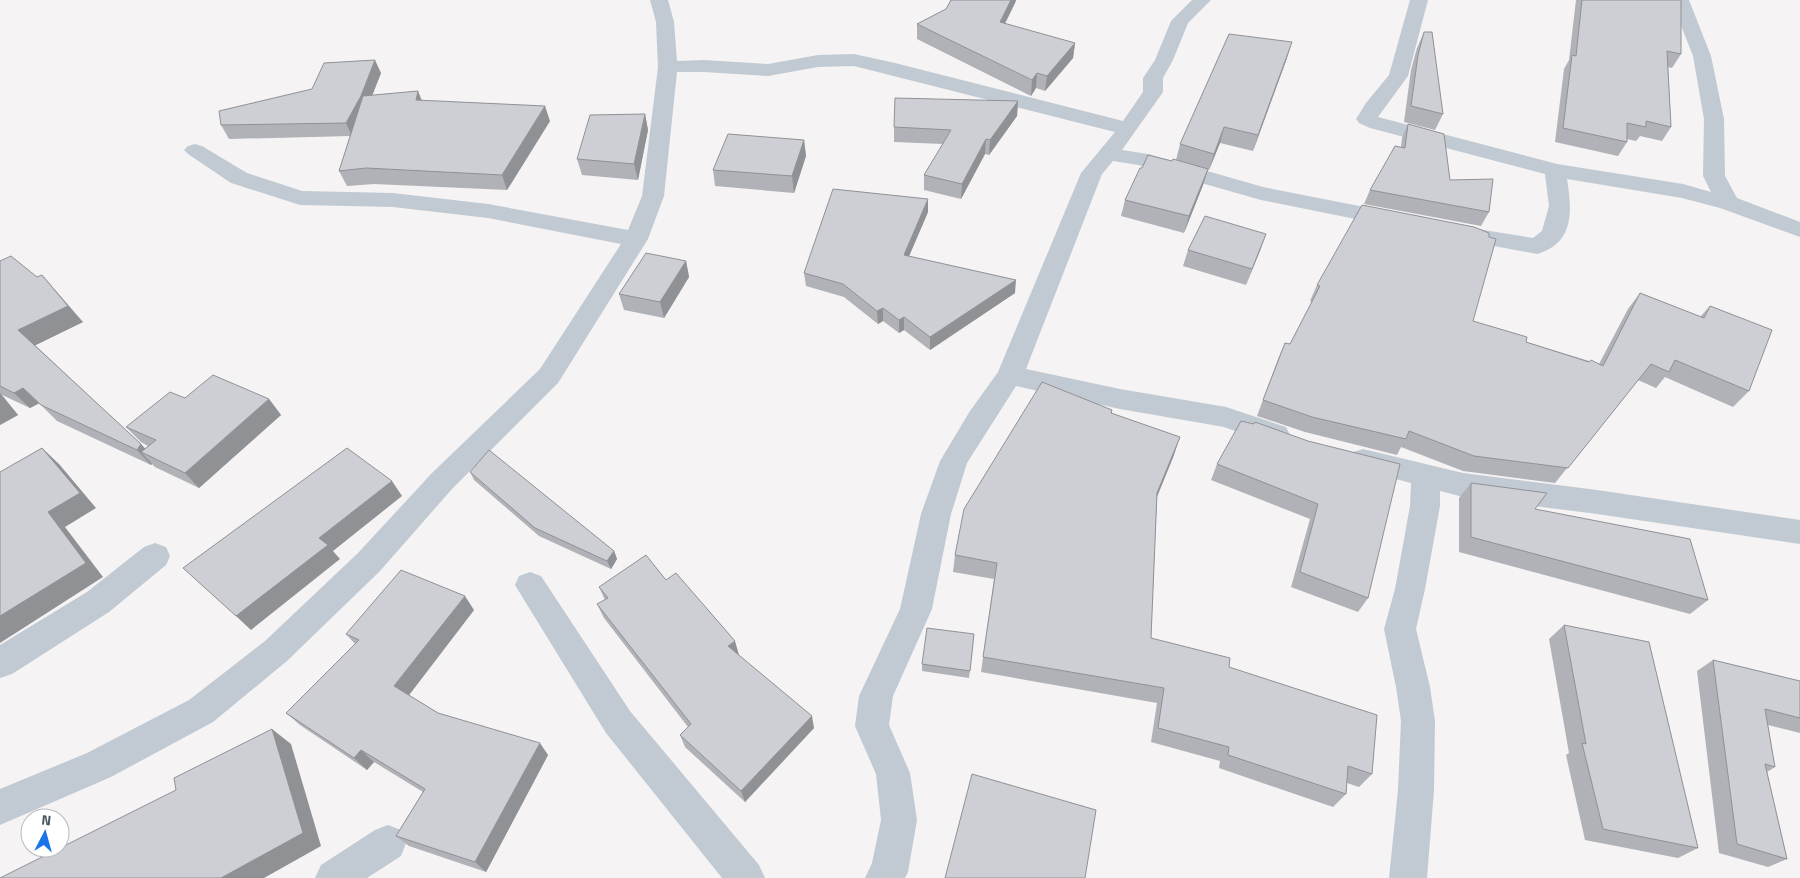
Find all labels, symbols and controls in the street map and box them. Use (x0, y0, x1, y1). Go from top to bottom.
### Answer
north arrow (20, 808, 70, 858)
text: N (40, 809, 52, 831)

